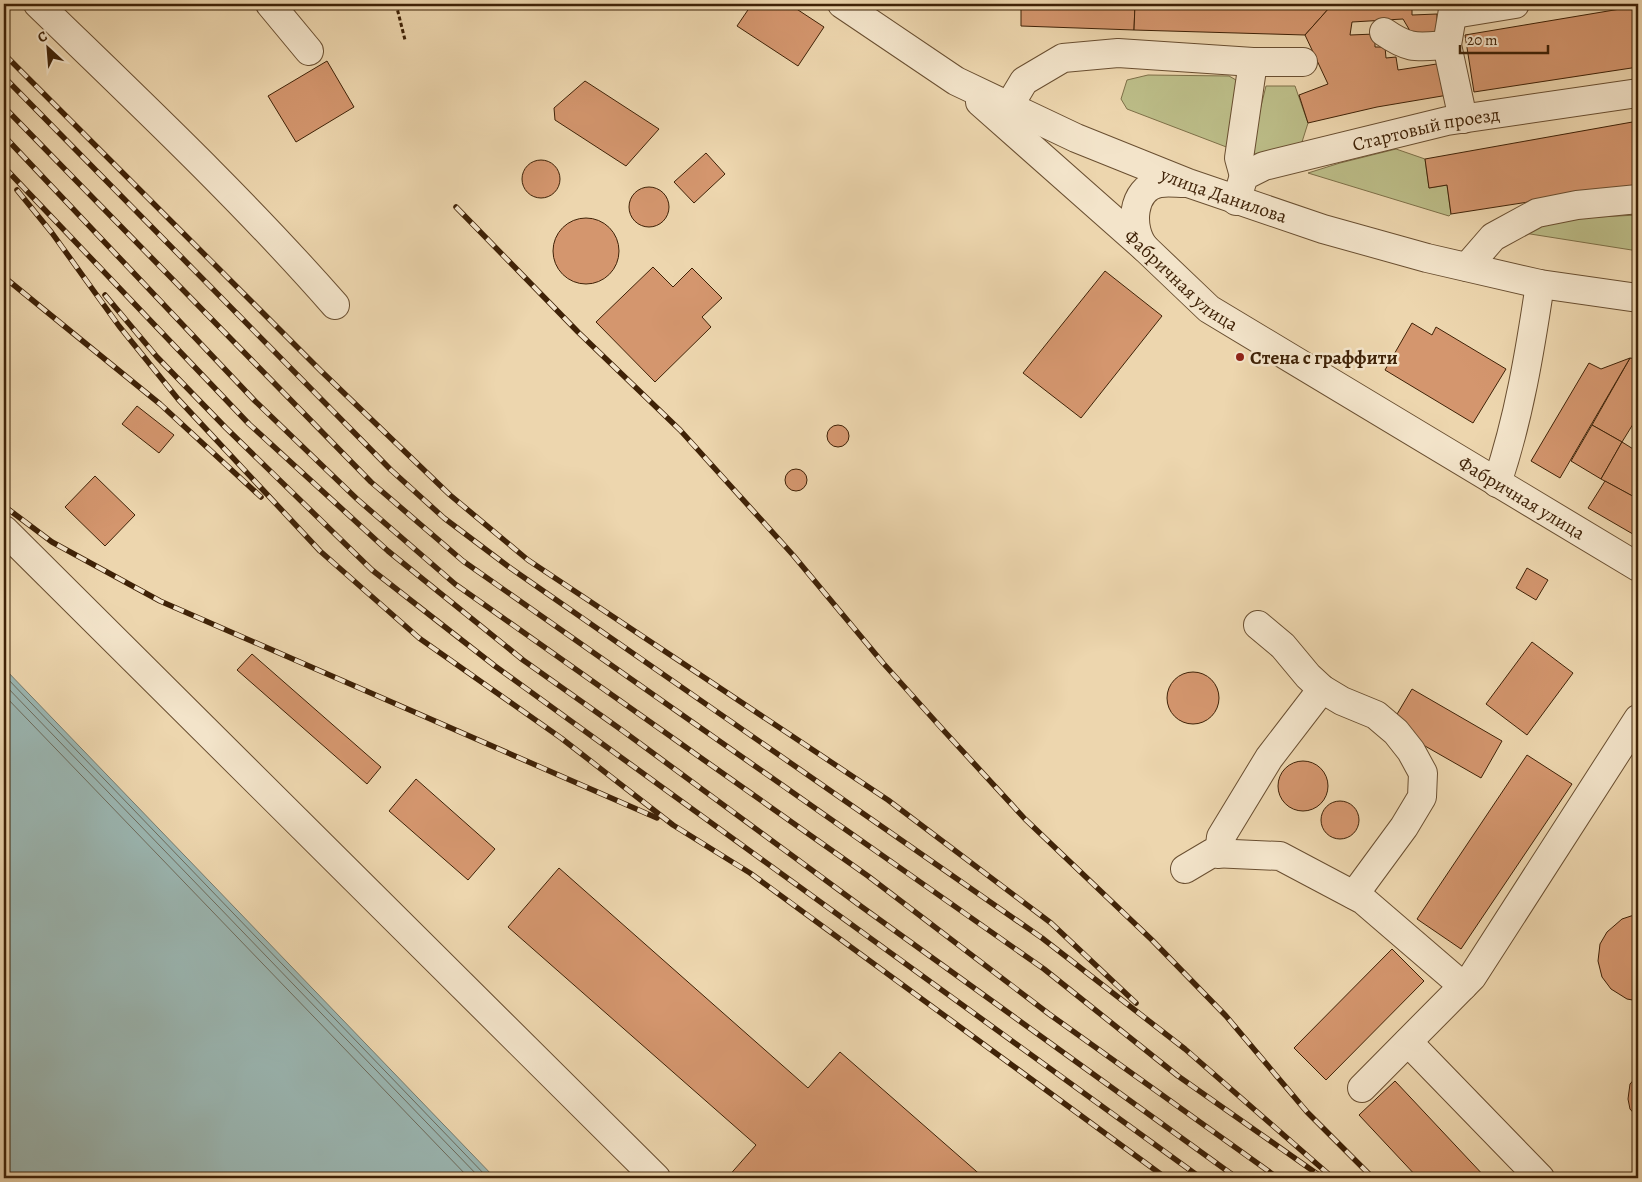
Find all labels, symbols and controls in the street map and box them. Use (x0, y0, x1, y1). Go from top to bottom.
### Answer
north arrow (22, 22, 72, 72)
scale bar (1460, 22, 1547, 54)
text: С (34, 26, 51, 47)
text: 20 m (1467, 30, 1498, 50)
street label: Стартовый проезд (1350, 101, 1502, 158)
street label: улица Данилова (1156, 161, 1291, 230)
street label: Фабричная улица (1118, 224, 1243, 338)
place label: Стена с граффити (1250, 345, 1398, 371)
marker: Стена с граффити (1234, 351, 1246, 363)
street label: Фабричная улица (1453, 450, 1590, 546)

